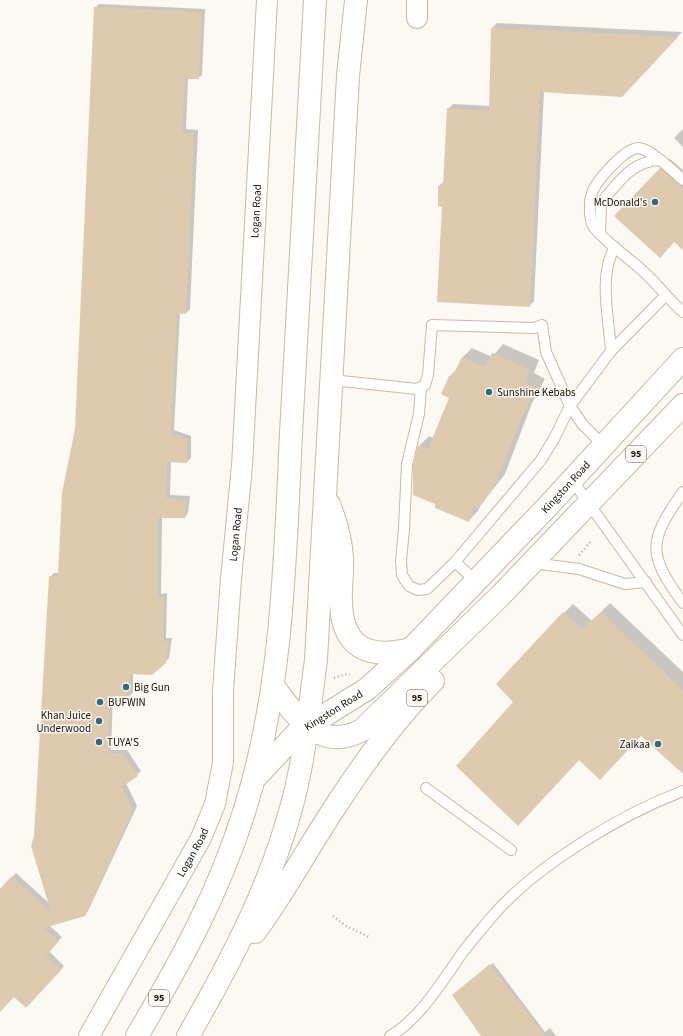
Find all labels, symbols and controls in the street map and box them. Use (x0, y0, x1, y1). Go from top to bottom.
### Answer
street label: Logan Road (247, 184, 265, 239)
place label: McDonald's (594, 195, 647, 210)
marker: McDonald's (650, 197, 660, 207)
place label: Sunshine Kebabs (497, 385, 576, 400)
marker: Sunshine Kebabs (484, 387, 494, 397)
road number: 95 (626, 446, 646, 462)
street label: Kingston Road (537, 457, 593, 517)
street label: Logan Road (225, 507, 245, 562)
place label: Big Gun (134, 680, 170, 695)
marker: Big Gun (121, 682, 131, 692)
street label: Kingston Road (301, 686, 365, 734)
road number: 95 (407, 690, 427, 706)
place label: BUFWIN (108, 695, 146, 710)
marker: BUFWIN (95, 697, 105, 707)
place label: Khan Juice Underwood (36, 708, 92, 736)
marker: Khan Juice Underwood (94, 716, 104, 726)
place label: TUYA'S (107, 735, 139, 750)
marker: TUYA'S (94, 737, 104, 747)
place label: Zaikaa (620, 737, 650, 752)
marker: Zaikaa (653, 739, 663, 749)
street label: Logan Road (173, 825, 212, 880)
road number: 95 (149, 990, 169, 1006)

